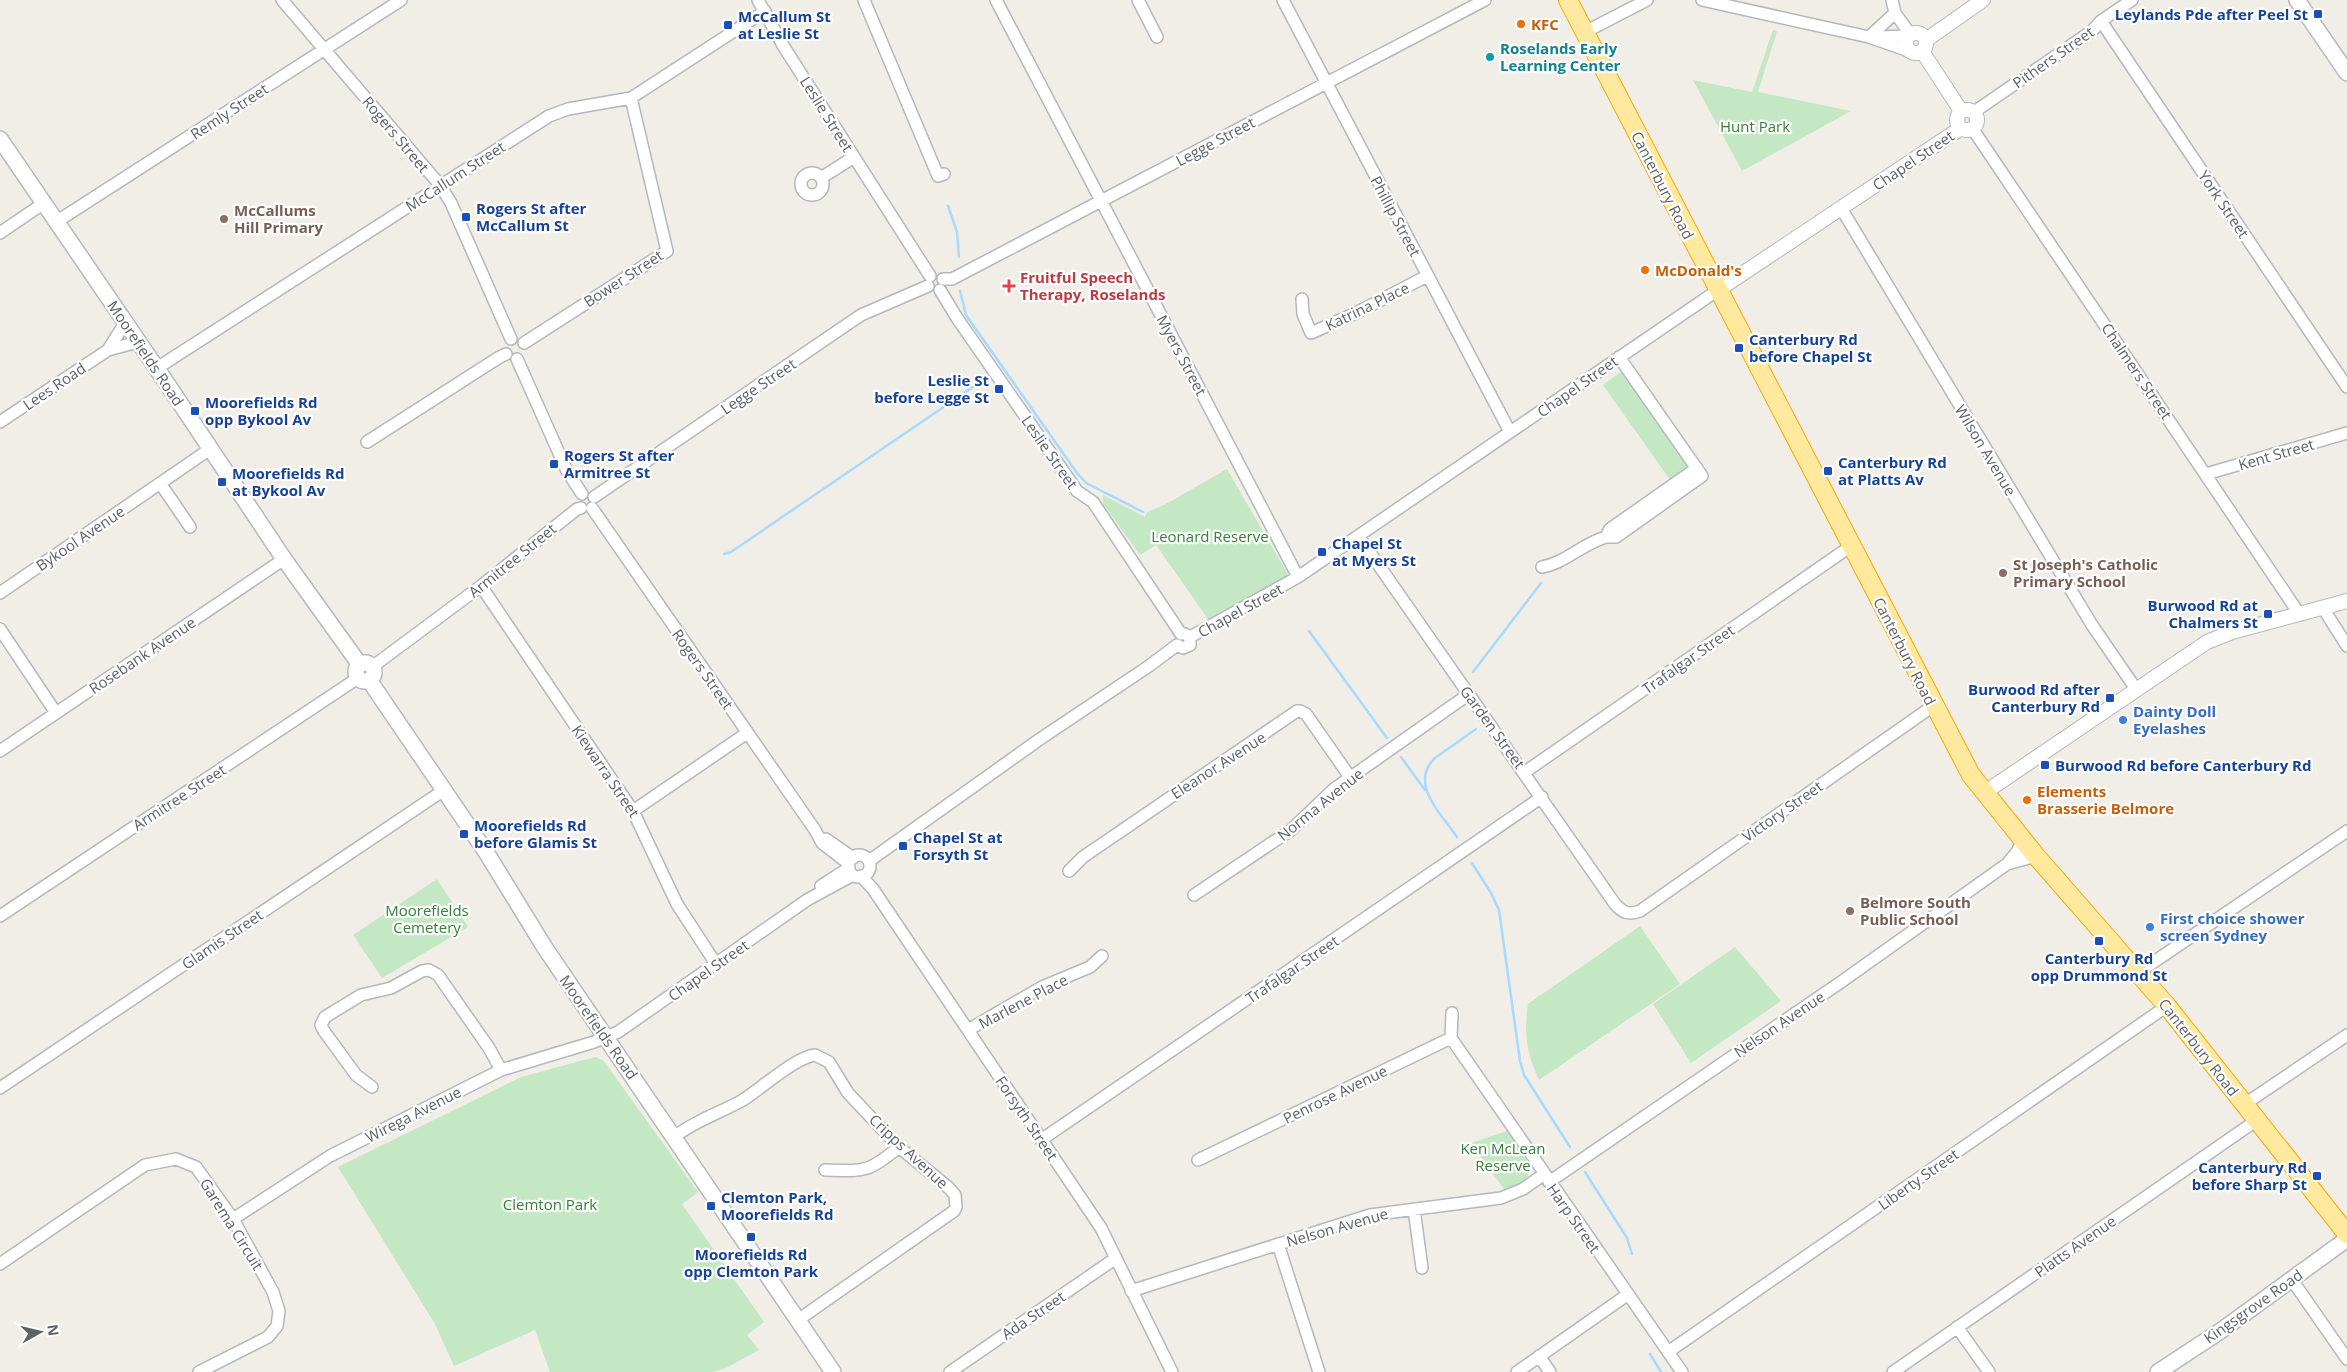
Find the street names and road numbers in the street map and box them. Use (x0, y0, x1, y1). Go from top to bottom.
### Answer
street label: Pithers Street (2008, 22, 2098, 92)
street label: Leslie Street (796, 73, 858, 155)
street label: Remly Street (186, 78, 272, 144)
street label: Rogers Street (358, 92, 434, 176)
street label: Legge Street (1172, 112, 1258, 170)
street label: Chapel Street (1868, 125, 1958, 195)
street label: Canterbury Road (1627, 128, 1699, 242)
street label: McCallum Street (401, 136, 509, 216)
street label: York Street (2194, 166, 2254, 242)
street label: Phillip Street (1366, 172, 1426, 260)
street label: Bower Street (580, 245, 666, 311)
street label: Katrina Place (1322, 277, 1412, 335)
street label: Moorefields Road (103, 296, 189, 410)
street label: Myers Street (1152, 311, 1212, 399)
street label: Chalmers Street (2097, 319, 2177, 423)
street label: Chapel Street (1533, 351, 1621, 421)
street label: Legge Street (716, 353, 800, 419)
street label: Lees Road (19, 358, 89, 414)
street label: Wilson Avenue (1951, 401, 2021, 499)
street label: Leslie Street (1017, 411, 1083, 493)
street label: Kent Street (2236, 434, 2316, 474)
street label: Bykool Avenue (32, 501, 128, 575)
street label: Armitree Street (464, 518, 560, 602)
street label: Chapel Street (1194, 578, 1286, 642)
street label: Canterbury Road (1869, 594, 1941, 708)
street label: Rosebank Avenue (85, 612, 199, 698)
street label: Trafalgar Street (1638, 620, 1738, 698)
street label: Rogers Street (668, 625, 738, 713)
street label: Garden Street (1456, 681, 1530, 773)
street label: Kiewarra Street (568, 721, 644, 821)
street label: Eleanor Avenue (1167, 727, 1269, 803)
street label: Armitree Street (129, 759, 229, 835)
street label: Norma Avenue (1273, 763, 1367, 845)
street label: Victory Street (1738, 776, 1826, 846)
street label: Glamis Street (178, 905, 266, 973)
street label: Trafalgar Street (1242, 930, 1342, 1008)
street label: Chapel Street (664, 935, 752, 1005)
street label: Marlene Place (975, 969, 1071, 1033)
street label: Moorefields Road (555, 971, 643, 1083)
street label: Nelson Avenue (1730, 986, 1828, 1062)
street label: Canterbury Road (2155, 994, 2243, 1100)
street label: Penrose Avenue (1280, 1060, 1390, 1128)
street label: Forsyth Street (991, 1072, 1063, 1164)
street label: Wirega Avenue (362, 1081, 464, 1147)
street label: Cripps Avenue (865, 1109, 953, 1193)
street label: Liberty Street (1874, 1144, 1962, 1214)
street label: Garema Circuit (196, 1174, 268, 1274)
street label: Harp Street (1543, 1179, 1605, 1257)
street label: Nelson Avenue (1284, 1203, 1390, 1251)
street label: Platts Avenue (2030, 1211, 2120, 1281)
street label: Kingsgrove Road (2200, 1264, 2306, 1348)
street label: Ada Street (997, 1286, 1069, 1344)

